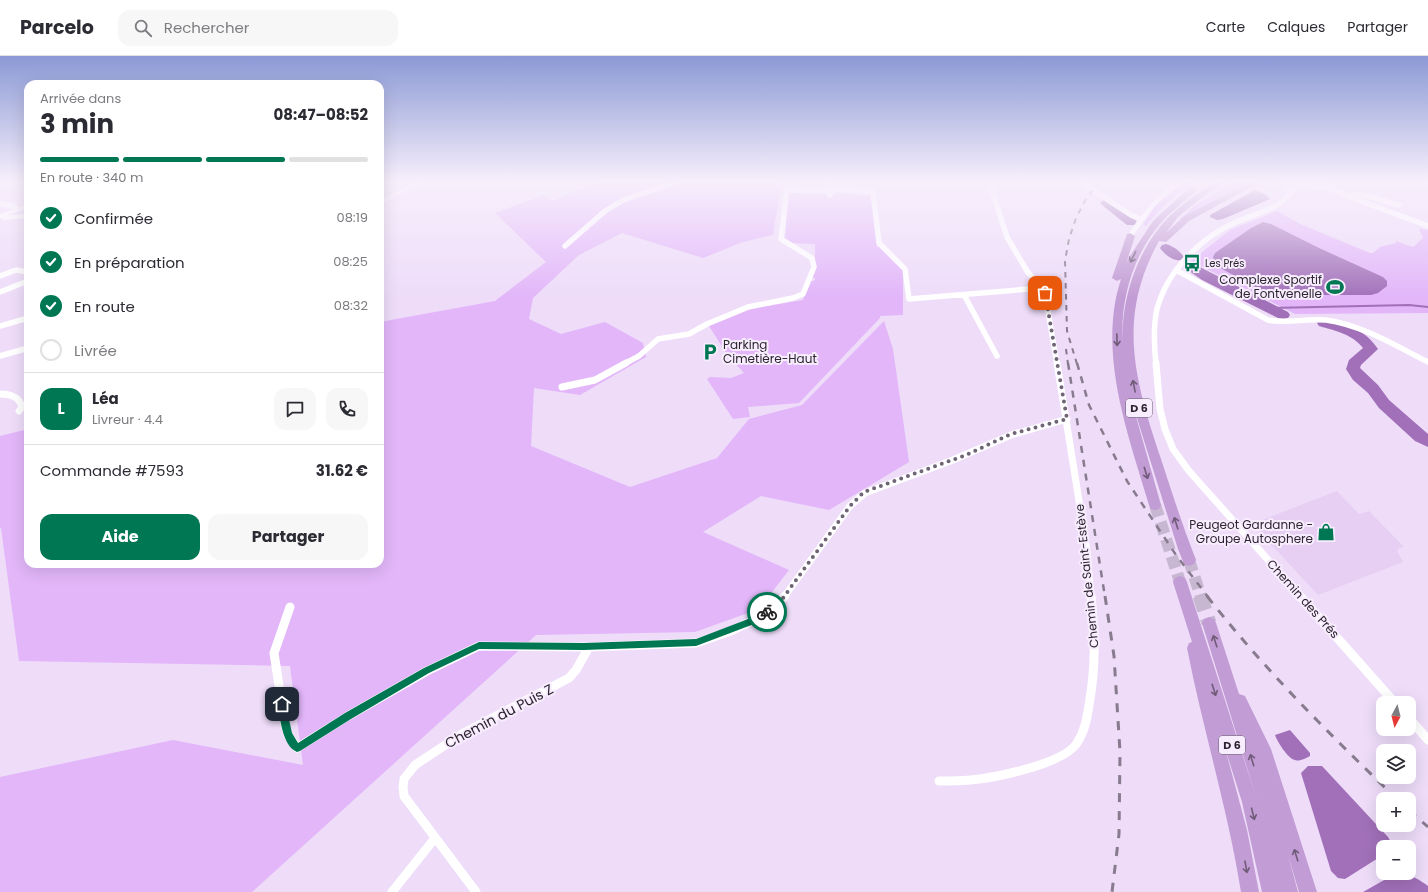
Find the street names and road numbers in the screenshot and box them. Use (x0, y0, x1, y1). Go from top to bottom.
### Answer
road number: D 6 (1126, 399, 1152, 417)
street label: Chemin de Saint-Estève (1070, 503, 1103, 649)
street label: Chemin des Prés (1263, 556, 1343, 642)
street label: Chemin du Puis Z (441, 679, 557, 753)
road number: D 6 (1219, 736, 1245, 754)

